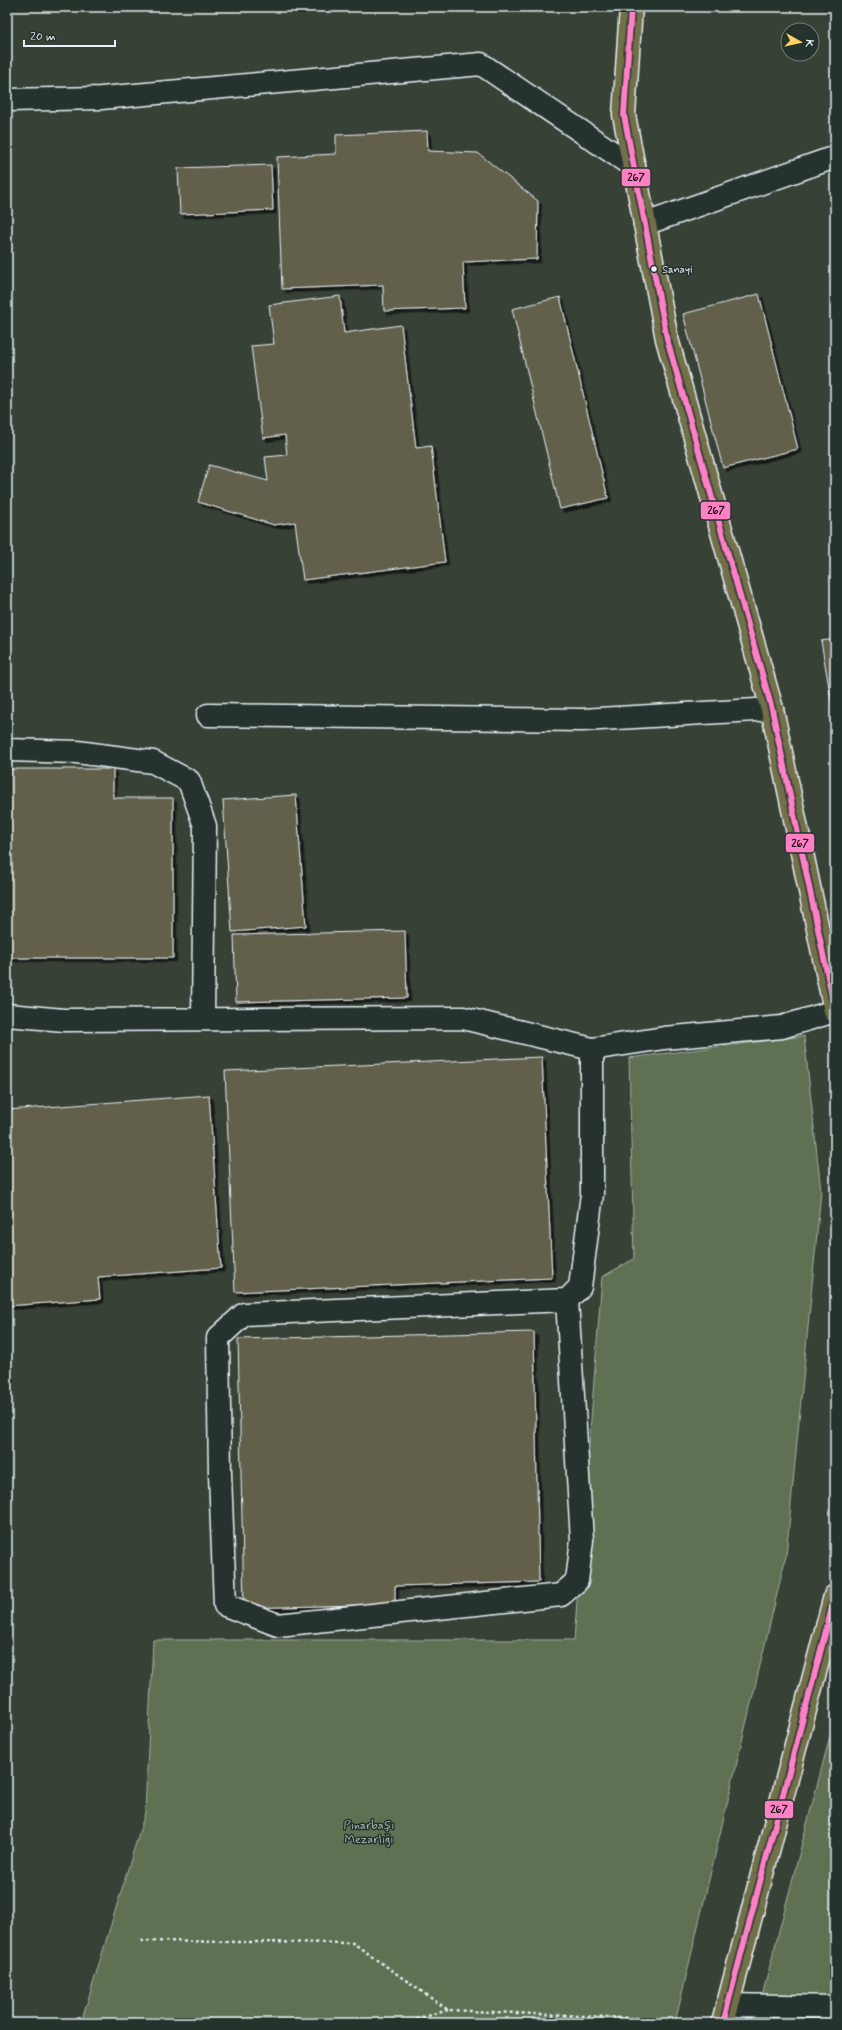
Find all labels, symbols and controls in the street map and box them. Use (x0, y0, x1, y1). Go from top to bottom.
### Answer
scale bar (24, 22, 115, 48)
north arrow (780, 22, 820, 62)
text: 20 m (30, 29, 56, 45)
text: K (801, 38, 816, 48)
line badge: 267 (621, 168, 651, 187)
text: 267 (627, 171, 646, 185)
place label: Sanayi (662, 263, 693, 277)
marker: Sanayi (649, 264, 659, 274)
line badge: 267 (700, 501, 731, 520)
text: 267 (707, 504, 726, 518)
line badge: 267 (785, 833, 815, 853)
text: 267 (791, 837, 810, 851)
line badge: 267 (764, 1800, 794, 1819)
text: 267 (770, 1803, 789, 1817)
park label: Pınarbaşı Mezarlığı (344, 1818, 394, 1848)

